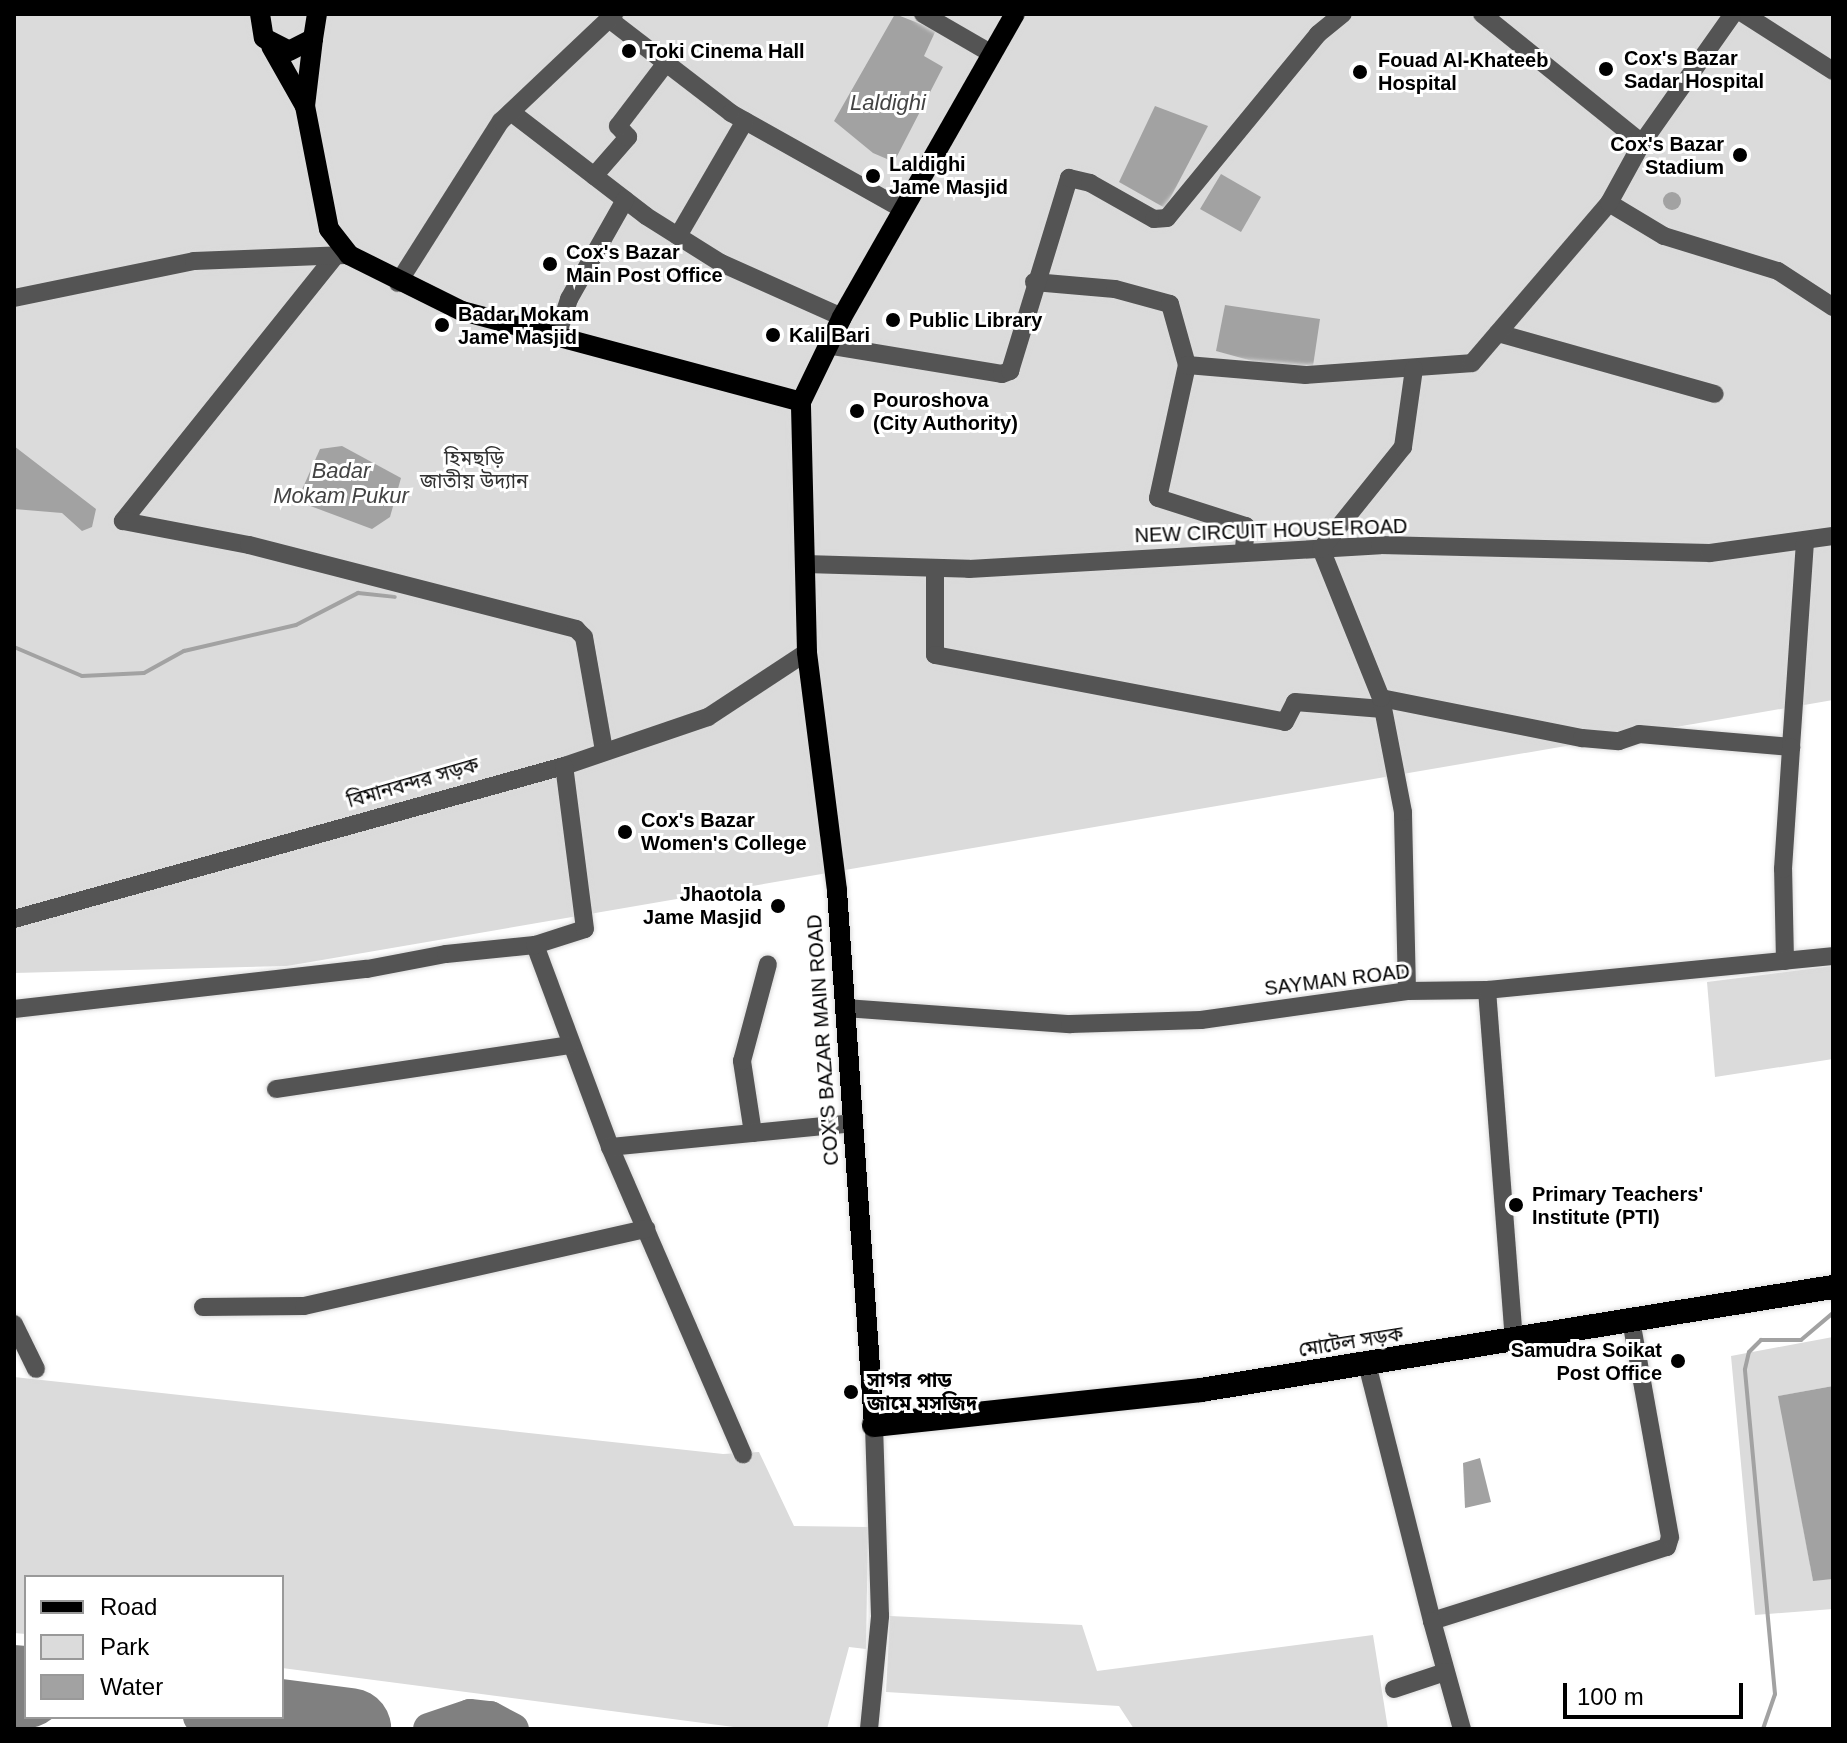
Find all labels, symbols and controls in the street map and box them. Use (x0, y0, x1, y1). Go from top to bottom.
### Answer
place label: Toki Cinema Hall (645, 39, 805, 63)
marker: Toki Cinema Hall (620, 42, 638, 60)
place label: Cox's Bazar Sadar Hospital (1624, 46, 1764, 93)
place label: Fouad Al-Khateeb Hospital (1378, 48, 1549, 95)
marker: Cox's Bazar Sadar Hospital (1595, 58, 1617, 80)
marker: Fouad Al-Khateeb Hospital (1349, 61, 1371, 83)
water label: Laldighi (850, 90, 926, 116)
place label: Cox's Bazar Stadium (1610, 132, 1724, 179)
marker: Cox's Bazar Stadium (1731, 146, 1749, 164)
place label: Laldighi Jame Masjid (889, 152, 1008, 199)
marker: Laldighi Jame Masjid (864, 167, 882, 185)
place label: Cox's Bazar Main Post Office (566, 240, 723, 287)
marker: Cox's Bazar Main Post Office (541, 255, 559, 273)
place label: Badar Mokam Jame Masjid (458, 302, 589, 349)
place label: Public Library (909, 308, 1042, 332)
marker: Public Library (884, 311, 902, 329)
marker: Badar Mokam Jame Masjid (433, 316, 451, 334)
place label: Kali Bari (789, 323, 870, 347)
marker: Kali Bari (764, 326, 782, 344)
place label: Pouroshova (City Authority) (873, 388, 1019, 435)
marker: Pouroshova (City Authority) (848, 402, 866, 420)
park label: হিমছড়ি জাতীয় উদ্যান (420, 447, 528, 494)
water label: Badar Mokam Pukur (273, 457, 409, 508)
street label: NEW CIRCUIT HOUSE ROAD (1134, 514, 1408, 548)
street label: বিমানবন্দর সড়ক (344, 753, 482, 813)
place label: Cox's Bazar Women's College (641, 808, 807, 855)
marker: Cox's Bazar Women's College (616, 823, 634, 841)
place label: Jhaotola Jame Masjid (643, 882, 762, 929)
marker: Jhaotola Jame Masjid (769, 897, 787, 915)
street label: COX'S BAZAR MAIN ROAD (802, 914, 844, 1166)
street label: SAYMAN ROAD (1263, 959, 1411, 1001)
place label: Primary Teachers' Institute (PTI) (1532, 1182, 1703, 1229)
marker: Primary Teachers' Institute (PTI) (1507, 1196, 1525, 1214)
street label: মোটেল সড়ক (1297, 1322, 1405, 1362)
place label: Samudra Soikat Post Office (1511, 1338, 1662, 1385)
marker: Samudra Soikat Post Office (1669, 1352, 1687, 1370)
place label: সাগর পাড় জামে মসজিদ (867, 1368, 977, 1415)
marker: সাগর পাড় জামে মসজিদ (842, 1383, 860, 1401)
legend (24, 1575, 284, 1719)
text: Road (100, 1593, 157, 1620)
text: Park (100, 1633, 149, 1660)
scale bar (1567, 1667, 1747, 1717)
text: Water (100, 1673, 163, 1700)
text: 100 m (1577, 1683, 1644, 1710)

